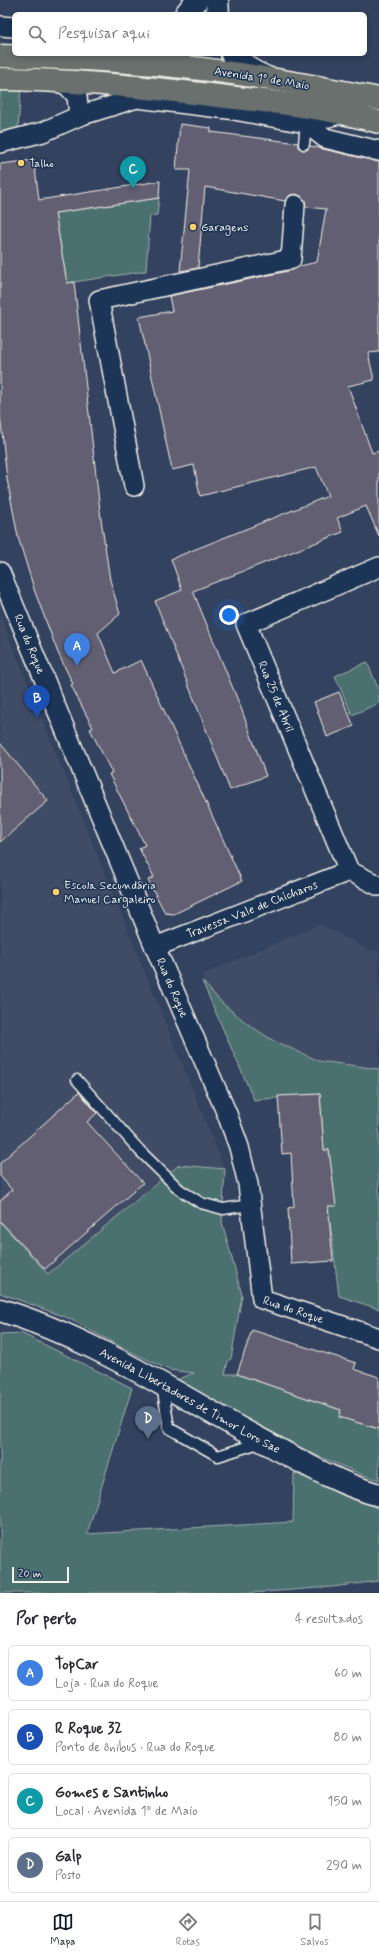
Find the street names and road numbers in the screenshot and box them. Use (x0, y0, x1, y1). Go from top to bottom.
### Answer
street label: Avenida 1º de Maio (213, 64, 311, 94)
street label: Rua do Roque (9, 612, 49, 677)
street label: Rua 25 de Abril (253, 659, 297, 735)
street label: Travessa Vale de Chícharos (184, 877, 321, 943)
street label: Rua do Roque (152, 956, 192, 1021)
street label: Rua do Roque (261, 1293, 326, 1328)
street label: Avenida Libertadores de Timor Loro Sae (97, 1345, 283, 1458)

